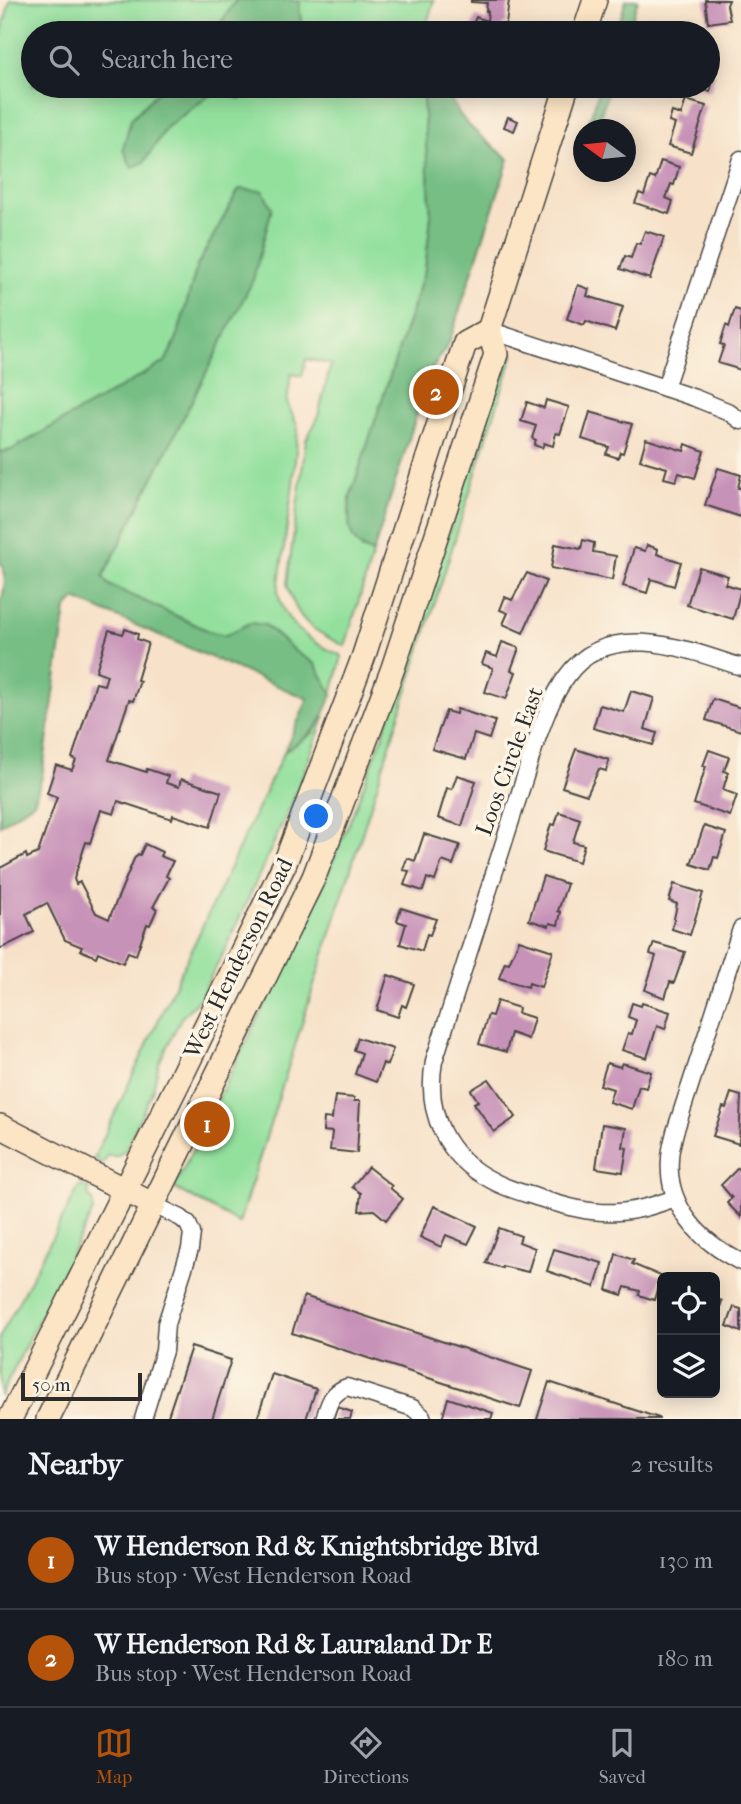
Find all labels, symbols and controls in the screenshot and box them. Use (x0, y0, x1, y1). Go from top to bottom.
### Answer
search box (21, 21, 720, 98)
icon: search (45, 41, 83, 79)
text: Search here (101, 44, 233, 75)
north arrow (573, 119, 636, 182)
pin: 2 (413, 366, 459, 418)
street label: Loos Circle East (470, 683, 549, 839)
your location (299, 799, 333, 833)
street label: West Henderson Road (178, 853, 299, 1064)
pin: 1 (184, 1098, 230, 1150)
map controls (657, 1272, 720, 1398)
button: locate (657, 1272, 720, 1335)
button: layers (657, 1335, 720, 1398)
scale bar (21, 1370, 142, 1402)
text: 50 m (32, 1374, 71, 1396)
text: Nearby (28, 1447, 123, 1482)
text: 2 results (631, 1451, 713, 1478)
text: W Henderson Rd & Knightsbridge Blvd (95, 1531, 538, 1562)
text: 1 (47, 1547, 55, 1574)
text: 130 m (659, 1547, 713, 1574)
text: Bus stop · West Henderson Road (95, 1562, 412, 1589)
text: W Henderson Rd & Lauraland Dr E (95, 1629, 493, 1660)
text: 2 (45, 1645, 57, 1672)
text: 180 m (656, 1645, 713, 1672)
text: Bus stop · West Henderson Road (95, 1660, 412, 1687)
tab: Map (95, 1724, 133, 1788)
tab: Directions (323, 1724, 409, 1788)
tab: Saved (599, 1724, 646, 1788)

